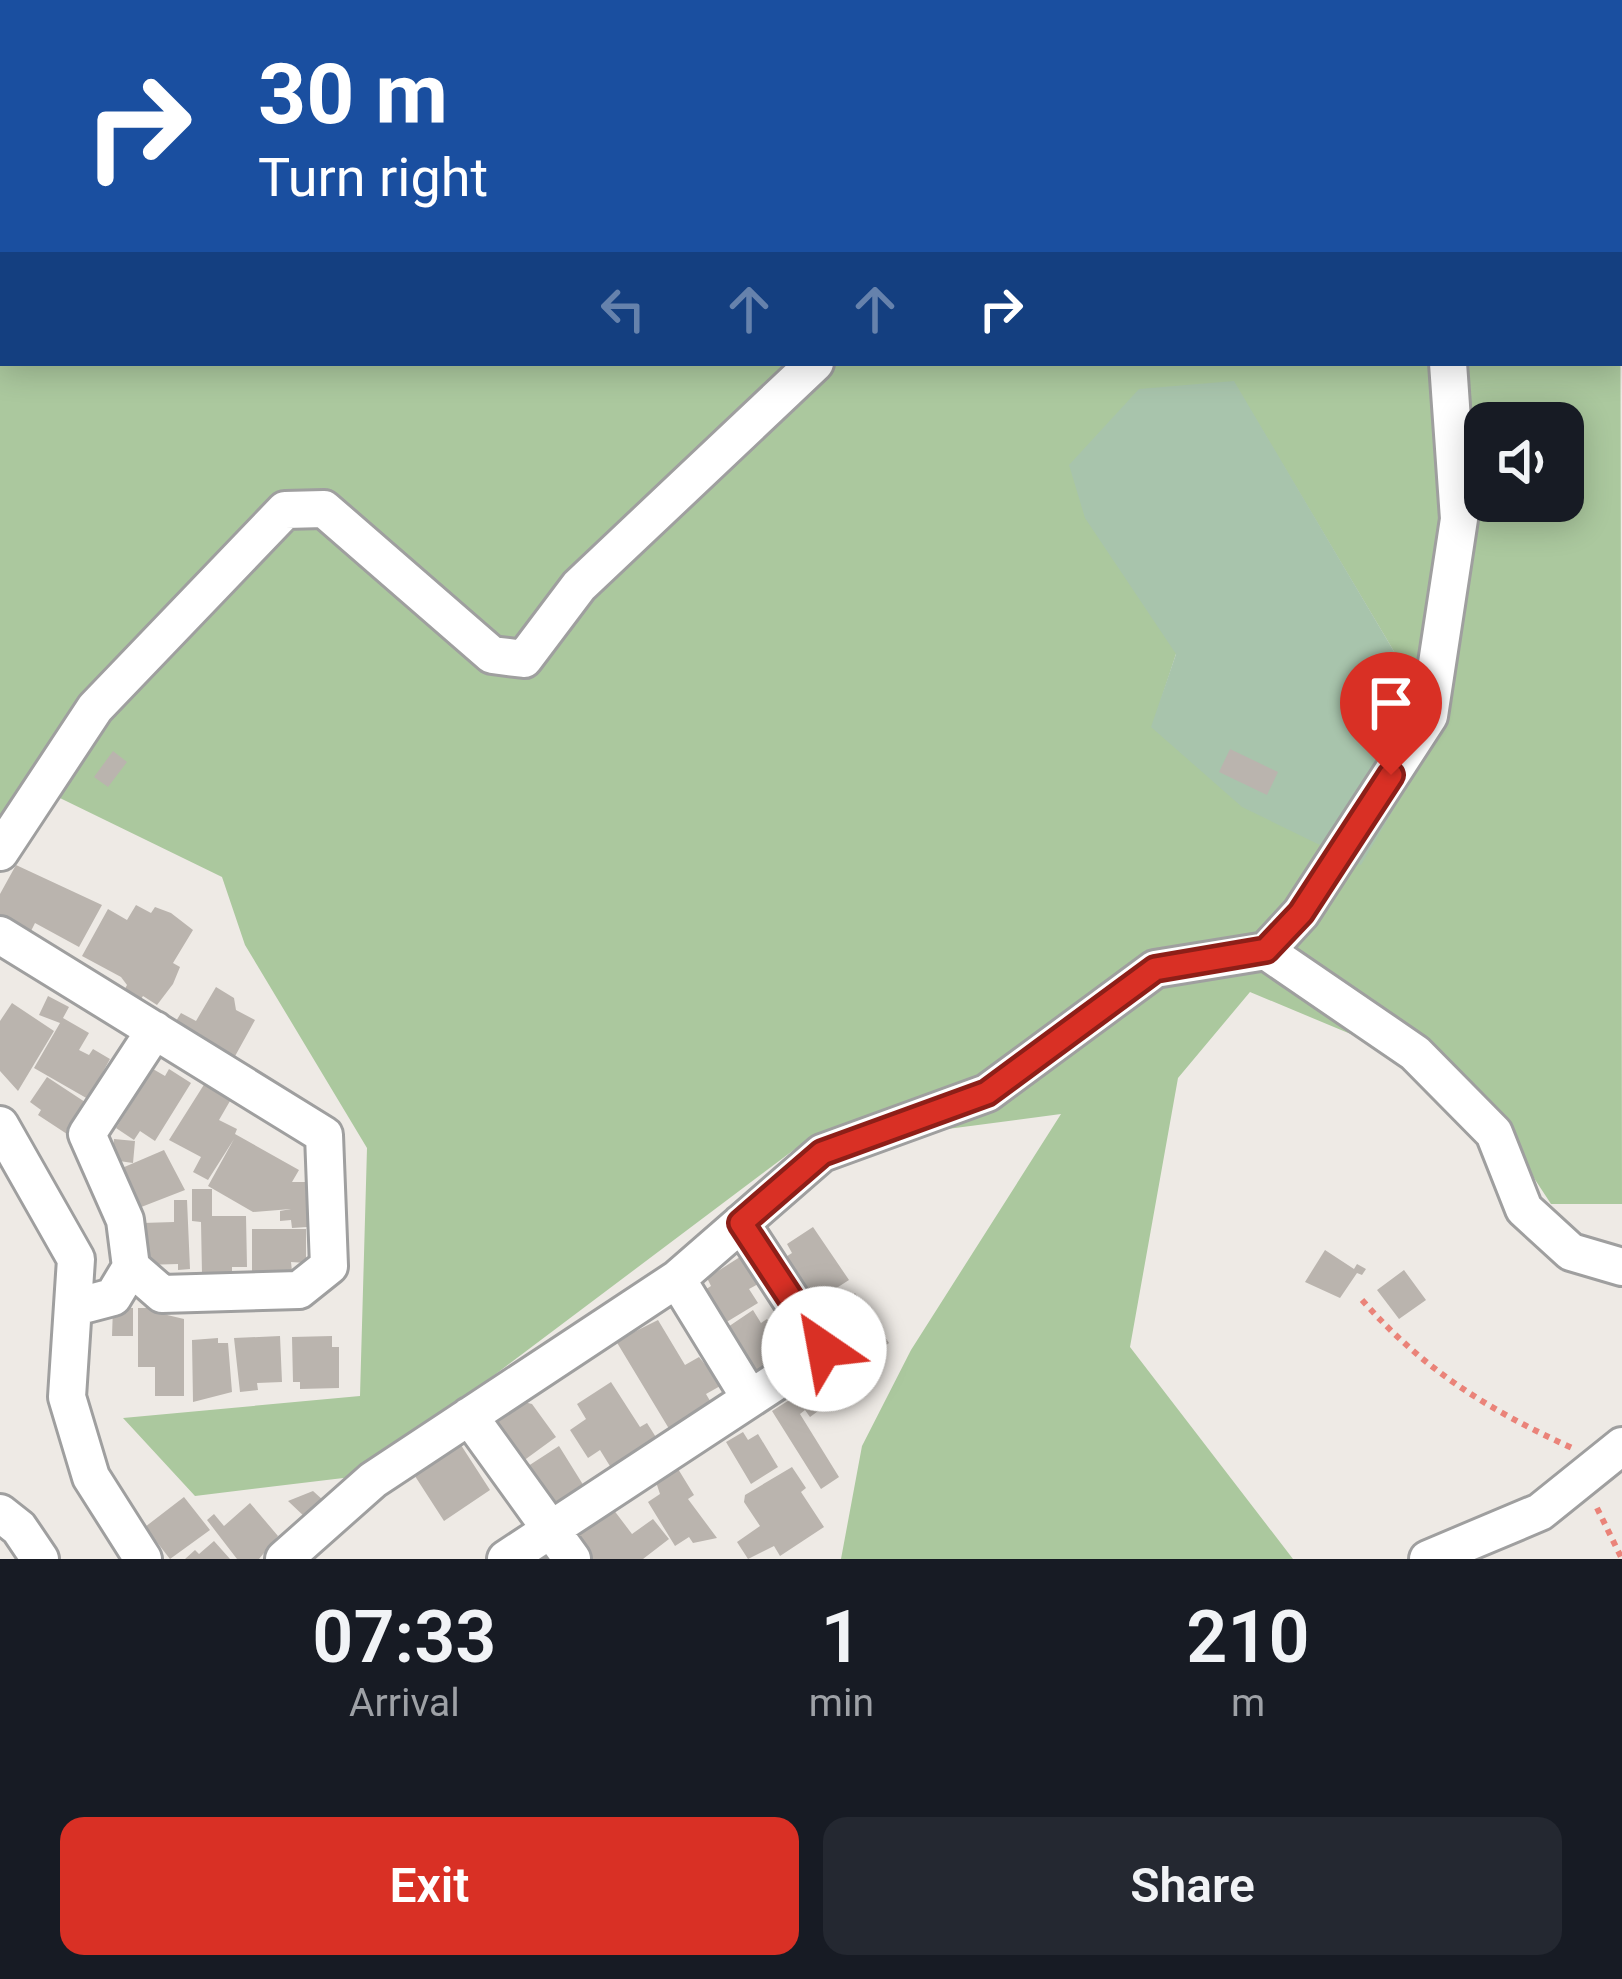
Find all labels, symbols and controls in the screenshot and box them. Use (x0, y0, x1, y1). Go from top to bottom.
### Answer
text: 30 m (258, 45, 448, 144)
icon: right (60, 48, 216, 204)
text: Turn right (258, 146, 488, 209)
icon: left (590, 276, 656, 342)
icon: ahead (716, 276, 782, 342)
icon: ahead (842, 276, 908, 342)
icon: right (968, 276, 1034, 342)
map controls (1464, 402, 1584, 522)
button: sound (1464, 402, 1584, 522)
pin (1340, 652, 1442, 775)
icon: arrive (1358, 670, 1424, 736)
position arrow (761, 1286, 887, 1412)
text: 07:33 (312, 1595, 496, 1680)
text: 1 (821, 1595, 862, 1680)
text: 210 (1186, 1595, 1310, 1680)
text: Arrival (349, 1680, 460, 1726)
text: min (809, 1680, 874, 1726)
text: m (1231, 1680, 1265, 1726)
button: Exit (60, 1817, 799, 1955)
button: Share (823, 1817, 1562, 1955)

